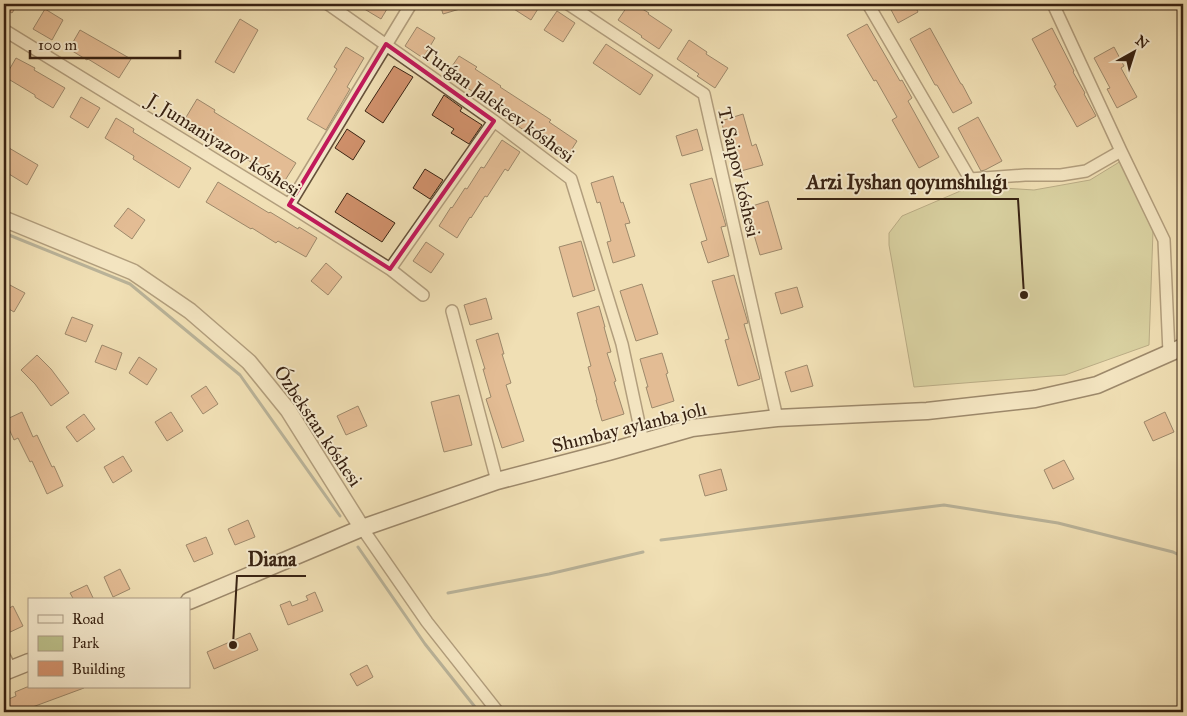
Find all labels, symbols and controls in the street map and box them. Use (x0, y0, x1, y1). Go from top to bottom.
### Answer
scale bar (30, 28, 180, 60)
north arrow (1110, 28, 1160, 78)
text: N (1132, 32, 1152, 53)
text: 100 m (38, 36, 78, 54)
street label: Turǵan Jalekeev kóshesi (416, 41, 579, 168)
street label: J. Jumaniyazov kóshesi (141, 88, 305, 202)
street label: T. Saipov kóshesi (713, 105, 765, 239)
callout: Arzi Iyshan qoyımshılıǵı (797, 164, 1018, 199)
text: Arzi Iyshan qoyımshılıǵı (804, 170, 1008, 195)
street label: Ózbekstan kóshesi (269, 361, 368, 491)
street label: Shımbay aylanba jolı (549, 397, 709, 457)
callout: Diana (237, 541, 306, 576)
text: Diana (248, 547, 297, 571)
legend (28, 598, 190, 688)
text: Road (72, 610, 104, 628)
text: Park (72, 634, 99, 652)
text: Building (72, 660, 126, 678)

